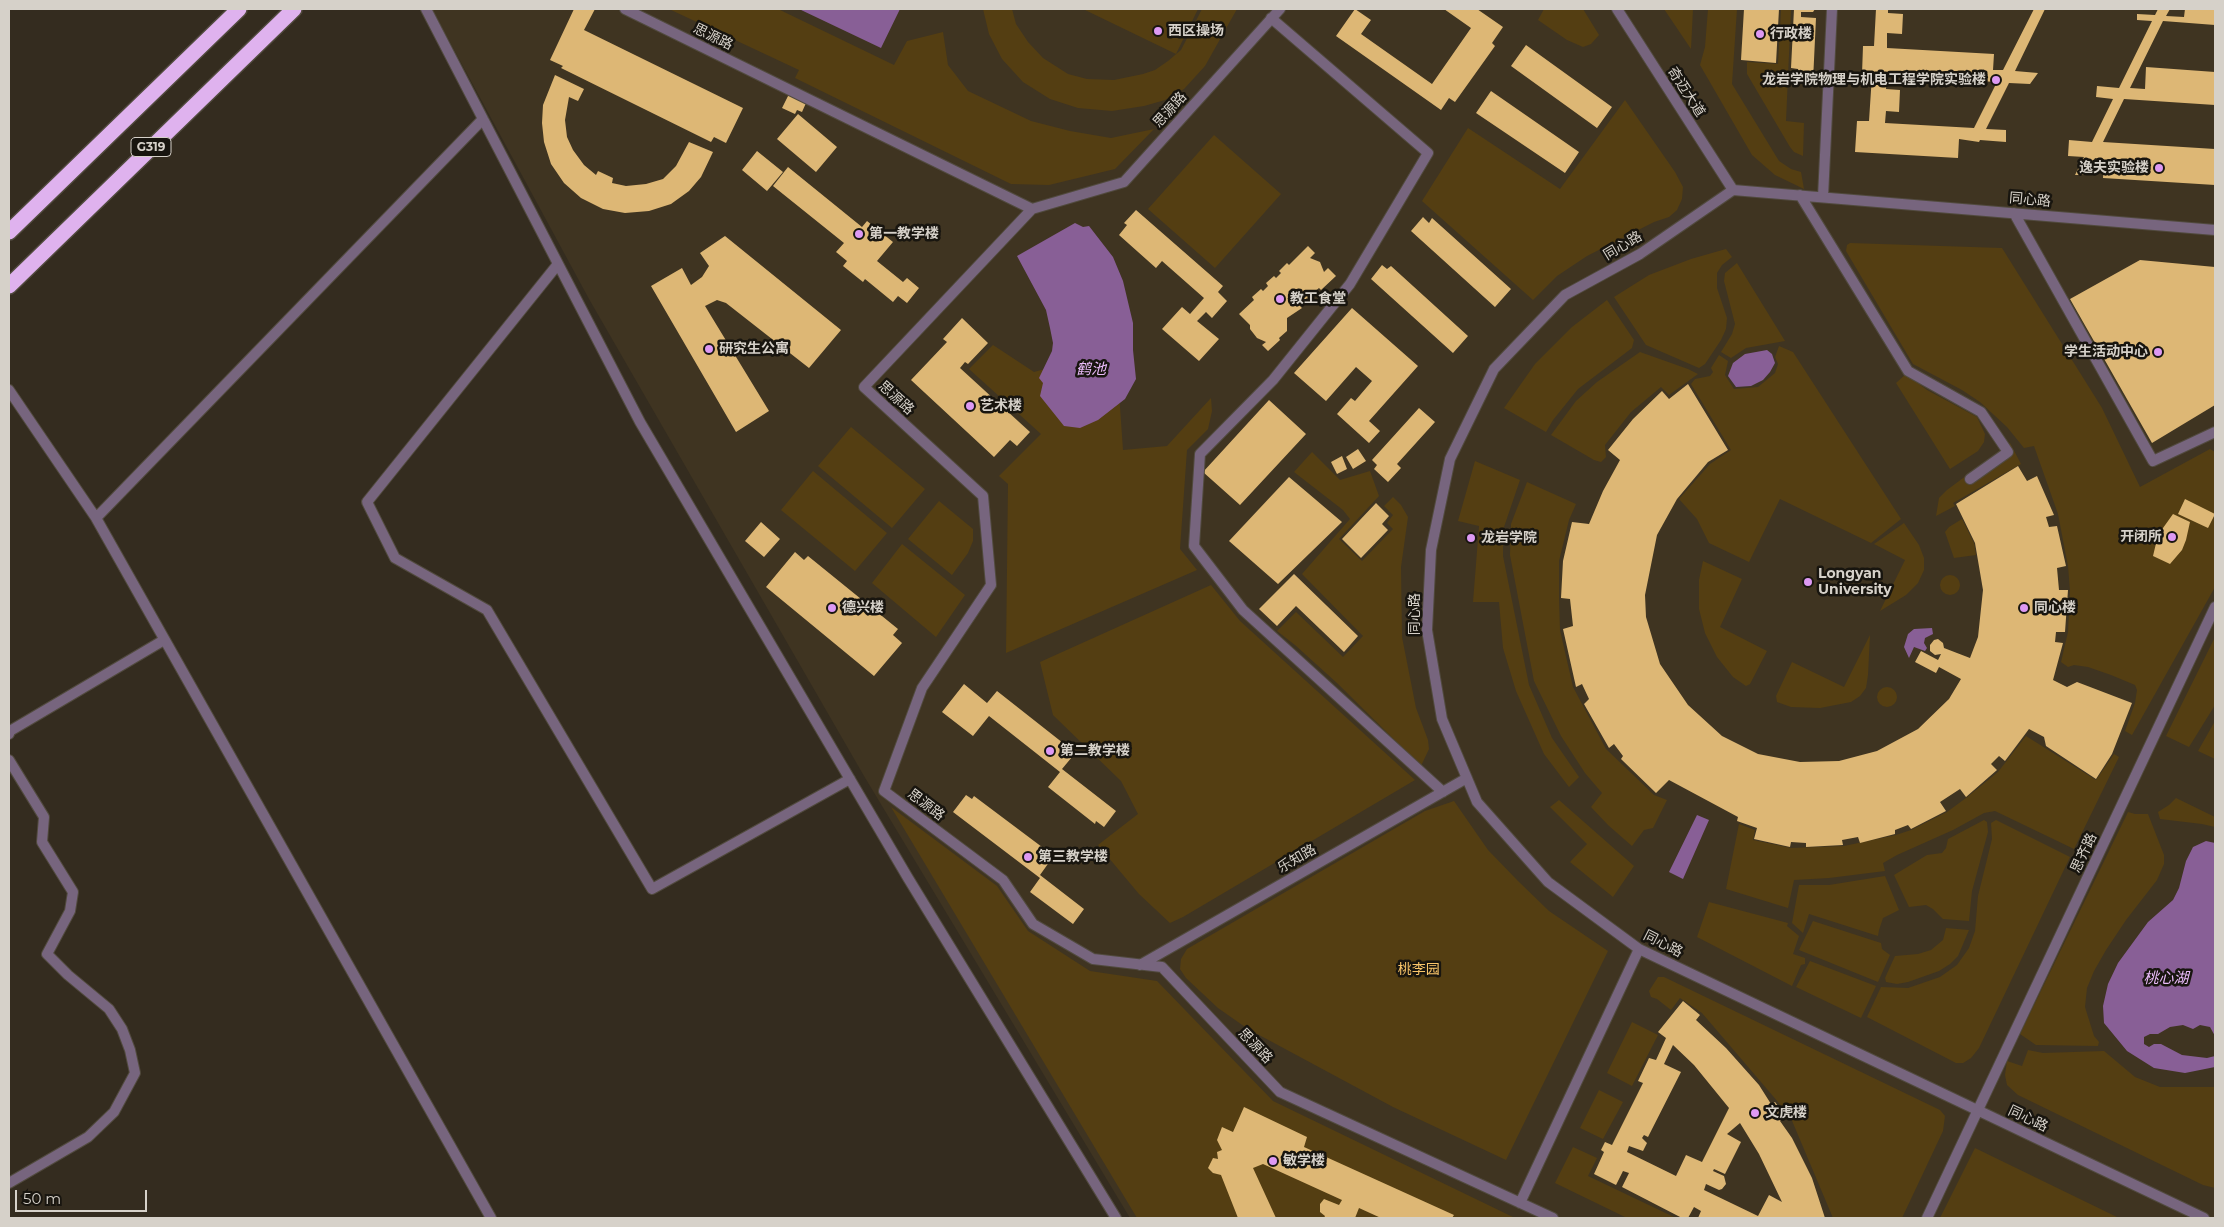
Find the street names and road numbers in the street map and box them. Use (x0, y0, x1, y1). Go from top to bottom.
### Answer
street label: 思源路 (690, 20, 736, 54)
street label: 奇迈大道 (1664, 64, 1708, 120)
street label: 思源路 (1150, 89, 1190, 131)
road number: G319 (131, 138, 171, 156)
street label: 同心路 (2008, 190, 2052, 210)
street label: 同心路 (1601, 228, 1645, 264)
street label: 思源路 (875, 378, 917, 418)
street label: 同心路 (1407, 593, 1423, 635)
street label: 思源路 (904, 786, 948, 824)
street label: 思齐路 (2068, 830, 2100, 876)
street label: 乐知路 (1275, 841, 1319, 877)
street label: 同心路 (1640, 927, 1686, 961)
street label: 思源路 (1234, 1025, 1276, 1067)
street label: 同心路 (2005, 1103, 2051, 1135)

